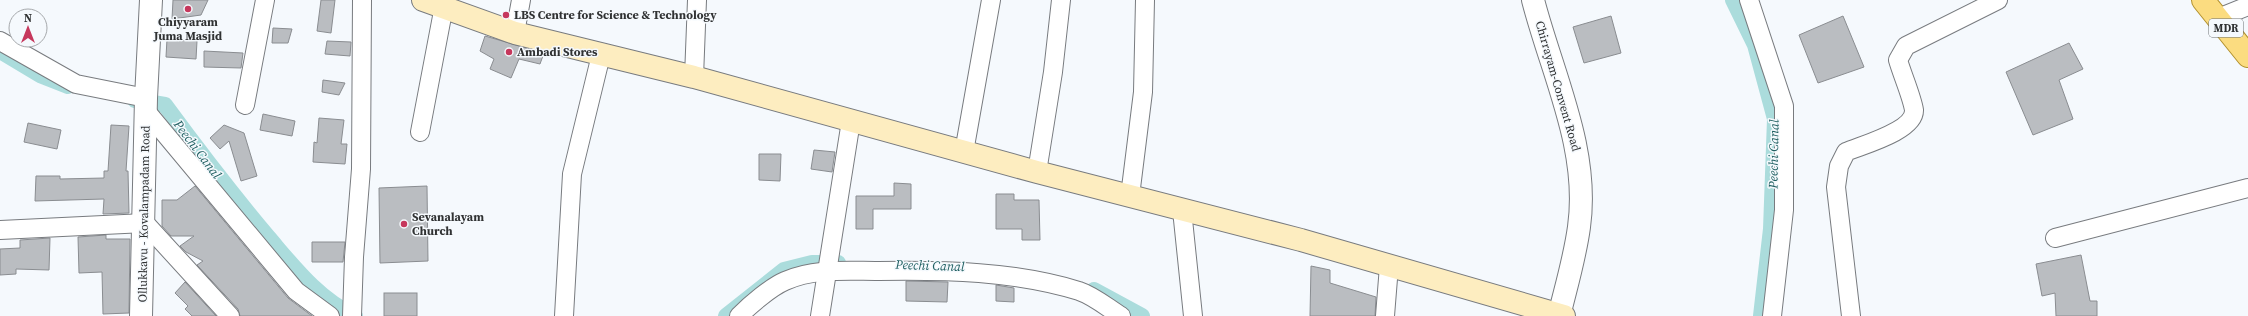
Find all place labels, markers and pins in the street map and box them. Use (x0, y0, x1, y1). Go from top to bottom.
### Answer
marker: Chiyyaram Juma Masjid (183, 4, 193, 14)
place label: LBS Centre for Science & Technology (514, 7, 717, 23)
marker: LBS Centre for Science & Technology (501, 10, 511, 20)
place label: Chiyyaram Juma Masjid (153, 14, 222, 44)
place label: Ambadi Stores (517, 44, 598, 60)
marker: Ambadi Stores (504, 47, 514, 57)
place label: Sevanalayam Church (412, 209, 484, 239)
marker: Sevanalayam Church (399, 219, 409, 229)

